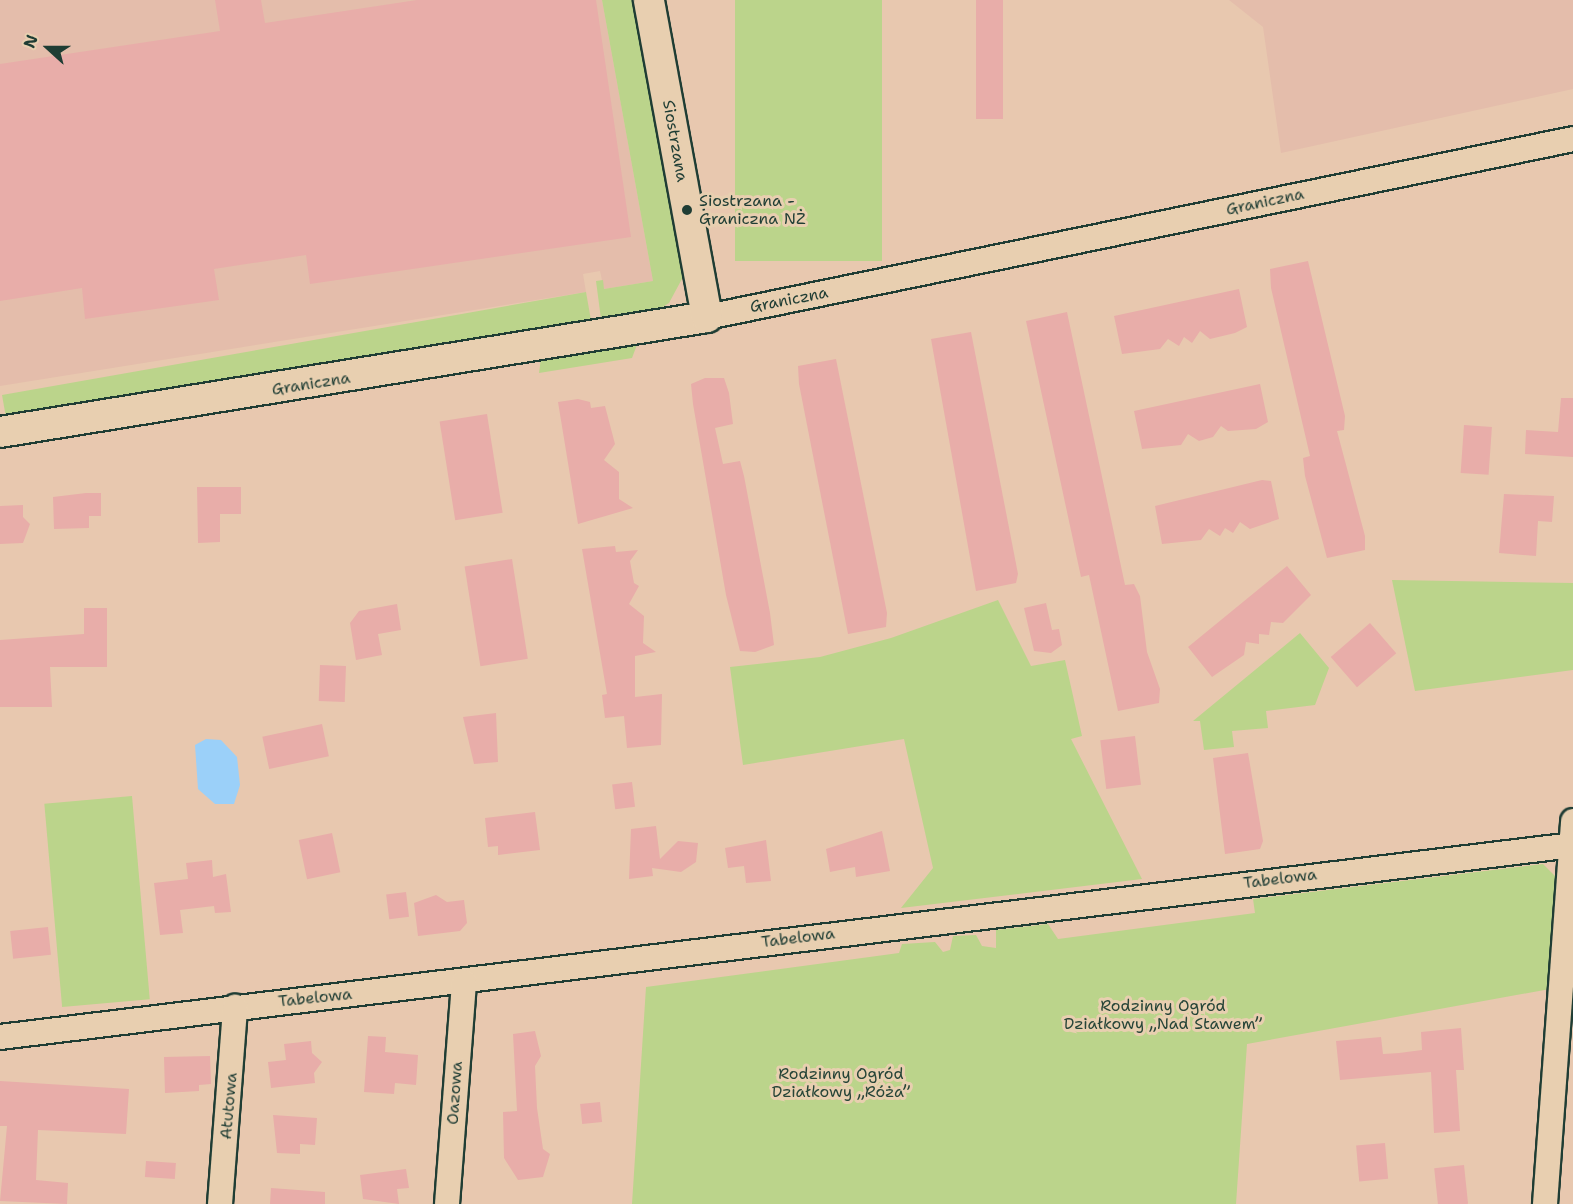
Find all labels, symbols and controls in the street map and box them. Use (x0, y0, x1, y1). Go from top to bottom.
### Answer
north arrow (18, 18, 78, 78)
text: N (19, 32, 43, 51)
street label: Siostrzana (658, 99, 692, 183)
street label: Graniczna (1224, 184, 1306, 220)
place label: Siostrzana - Graniczna NŻ (699, 191, 806, 229)
marker: Siostrzana - Graniczna NŻ (680, 203, 694, 217)
street label: Graniczna (748, 283, 830, 317)
street label: Graniczna (270, 368, 352, 400)
street label: Tabelowa (1242, 865, 1318, 893)
street label: Tabelowa (760, 924, 836, 952)
street label: Tabelowa (277, 985, 353, 1011)
park label: Rodzinny Ogród Działkowy „Nad Stawem” (1064, 996, 1262, 1034)
street label: Oazowa (443, 1061, 467, 1125)
park label: Rodzinny Ogród Działkowy „Róża” (772, 1064, 910, 1102)
street label: Atutowa (217, 1072, 241, 1140)

